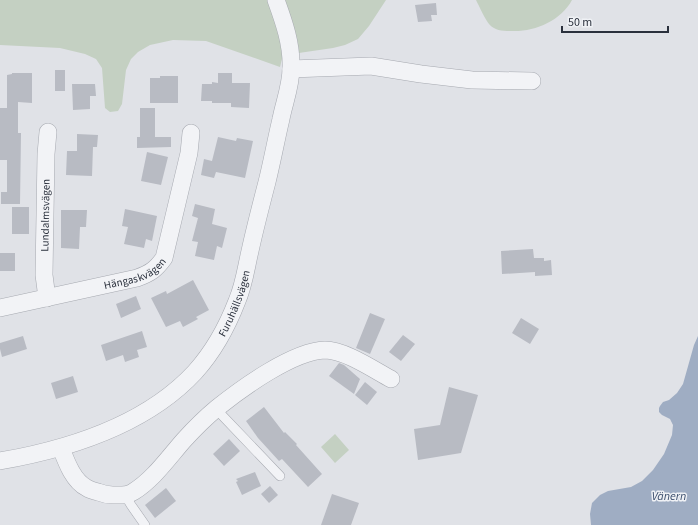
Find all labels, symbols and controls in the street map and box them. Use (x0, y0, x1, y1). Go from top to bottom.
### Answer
scale bar (562, 8, 668, 34)
text: 50 m (568, 14, 592, 31)
street label: Lundalmsvägen (37, 179, 54, 252)
street label: Hängaskvägen (102, 255, 170, 293)
street label: Furuhällsvägen (215, 269, 254, 339)
water label: Vänern (652, 488, 686, 505)

